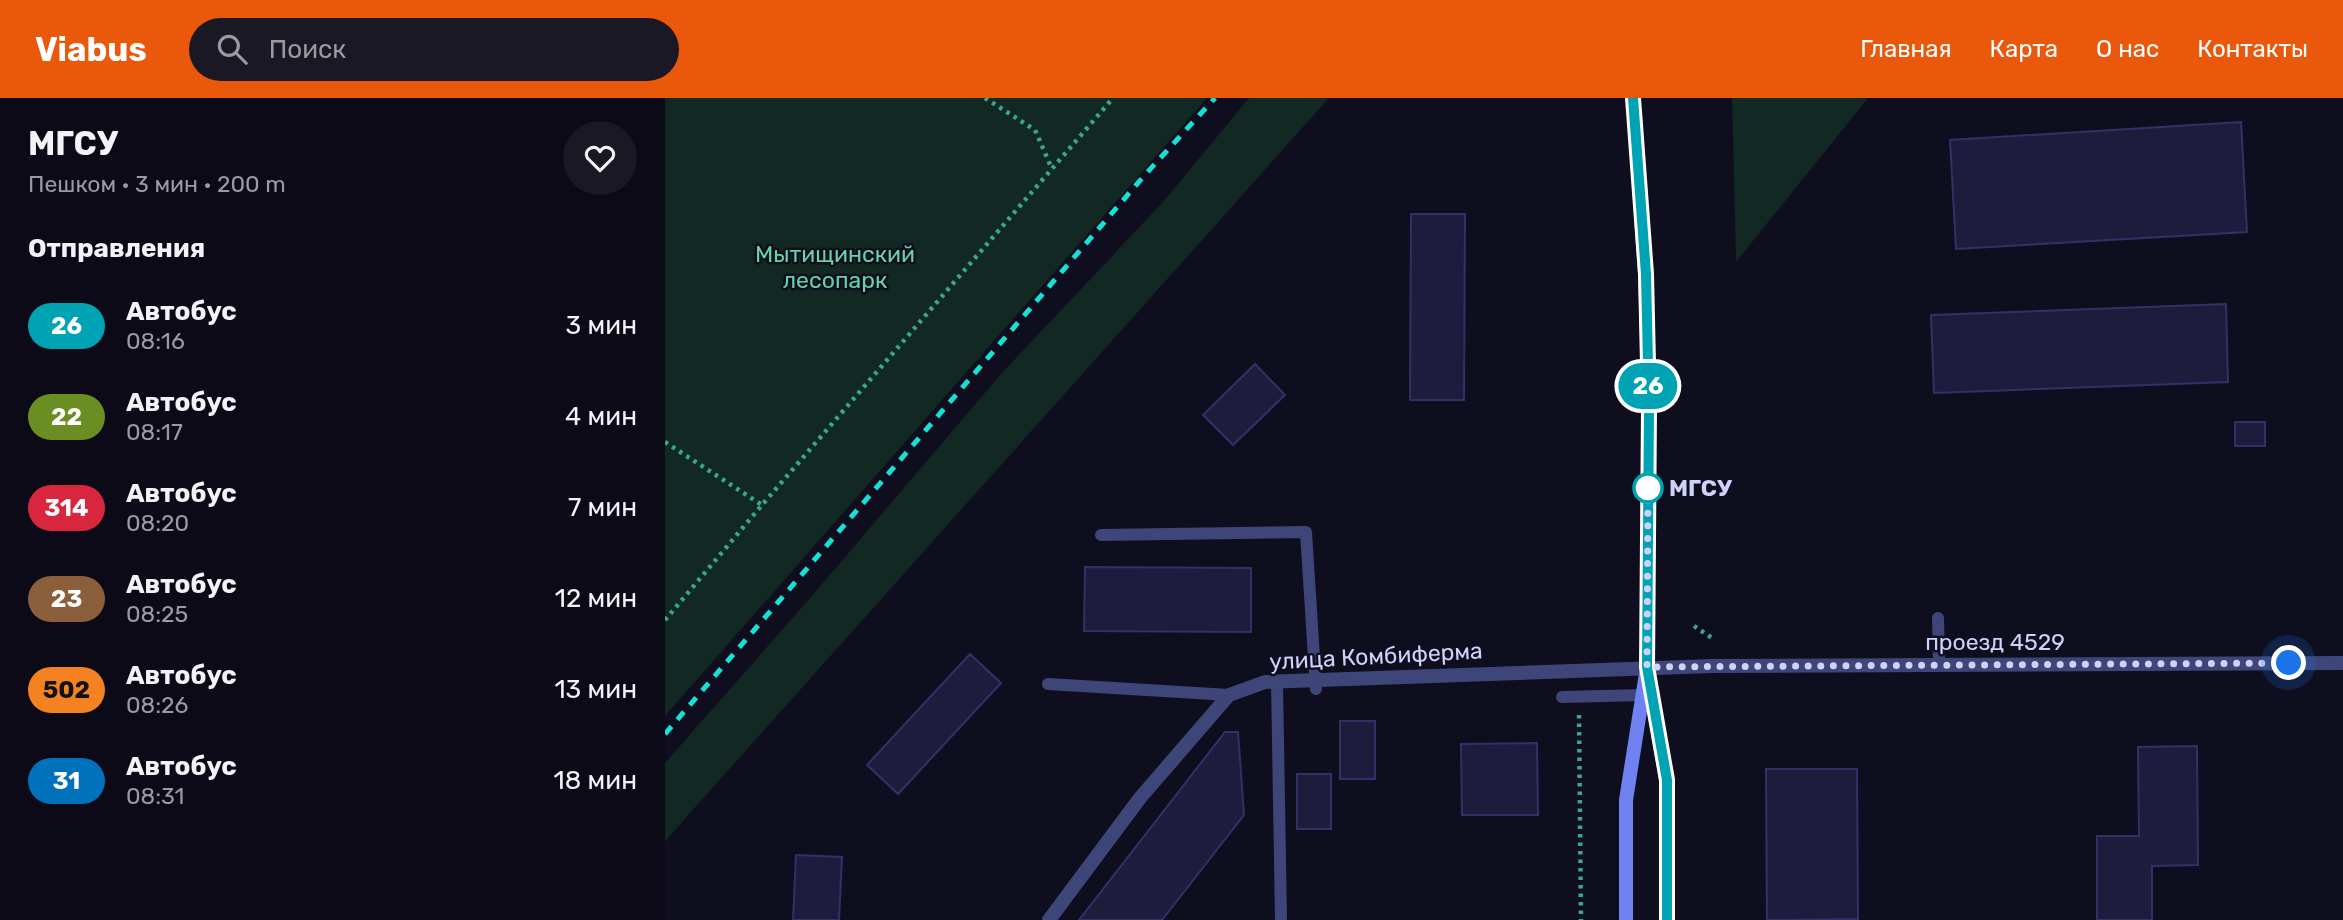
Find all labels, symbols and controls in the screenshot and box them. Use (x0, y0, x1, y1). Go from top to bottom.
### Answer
search box (189, 18, 679, 81)
text: Viabus (35, 30, 147, 69)
icon: search (213, 30, 251, 68)
text: Поиск (269, 34, 346, 65)
text: Главная (1860, 35, 1952, 63)
text: Карта (1990, 35, 2058, 63)
text: О нас (2096, 35, 2159, 63)
text: Контакты (2197, 35, 2308, 63)
button: heart (563, 121, 637, 195)
text: МГСУ (28, 124, 118, 163)
text: Пешком · 3 мин · 200 m (28, 170, 286, 198)
text: Отправления (28, 233, 205, 264)
park label: Мытищинский лесопарк (755, 240, 915, 294)
text: Автобус (126, 296, 237, 327)
text: 3 мин (566, 310, 637, 341)
text: 26 (51, 312, 82, 340)
text: 08:16 (126, 327, 185, 355)
line badge: 26 (1616, 363, 1679, 409)
text: 26 (1632, 372, 1664, 400)
text: Автобус (126, 387, 237, 418)
text: 4 мин (565, 401, 637, 432)
text: 22 (51, 403, 82, 431)
text: 08:17 (126, 418, 183, 446)
marker: МГСУ (1633, 473, 1663, 503)
place label: МГСУ (1669, 474, 1732, 502)
text: Автобус (126, 478, 237, 509)
text: 7 мин (568, 492, 637, 523)
text: 314 (45, 494, 88, 522)
text: 08:20 (126, 509, 189, 537)
text: Автобус (126, 569, 237, 600)
text: 12 мин (555, 583, 637, 614)
text: 23 (51, 585, 82, 613)
text: 08:25 (126, 600, 188, 628)
street label: проезд 4529 (1925, 628, 2065, 656)
street label: улица Комбиферма (1269, 636, 1483, 676)
your location (2271, 645, 2306, 680)
text: Автобус (126, 660, 237, 691)
text: 13 мин (554, 674, 637, 705)
text: 502 (43, 676, 90, 704)
text: 08:26 (126, 691, 189, 719)
text: Автобус (126, 751, 237, 782)
text: 18 мин (554, 765, 637, 796)
text: 31 (53, 767, 80, 795)
text: 08:31 (126, 782, 184, 810)

